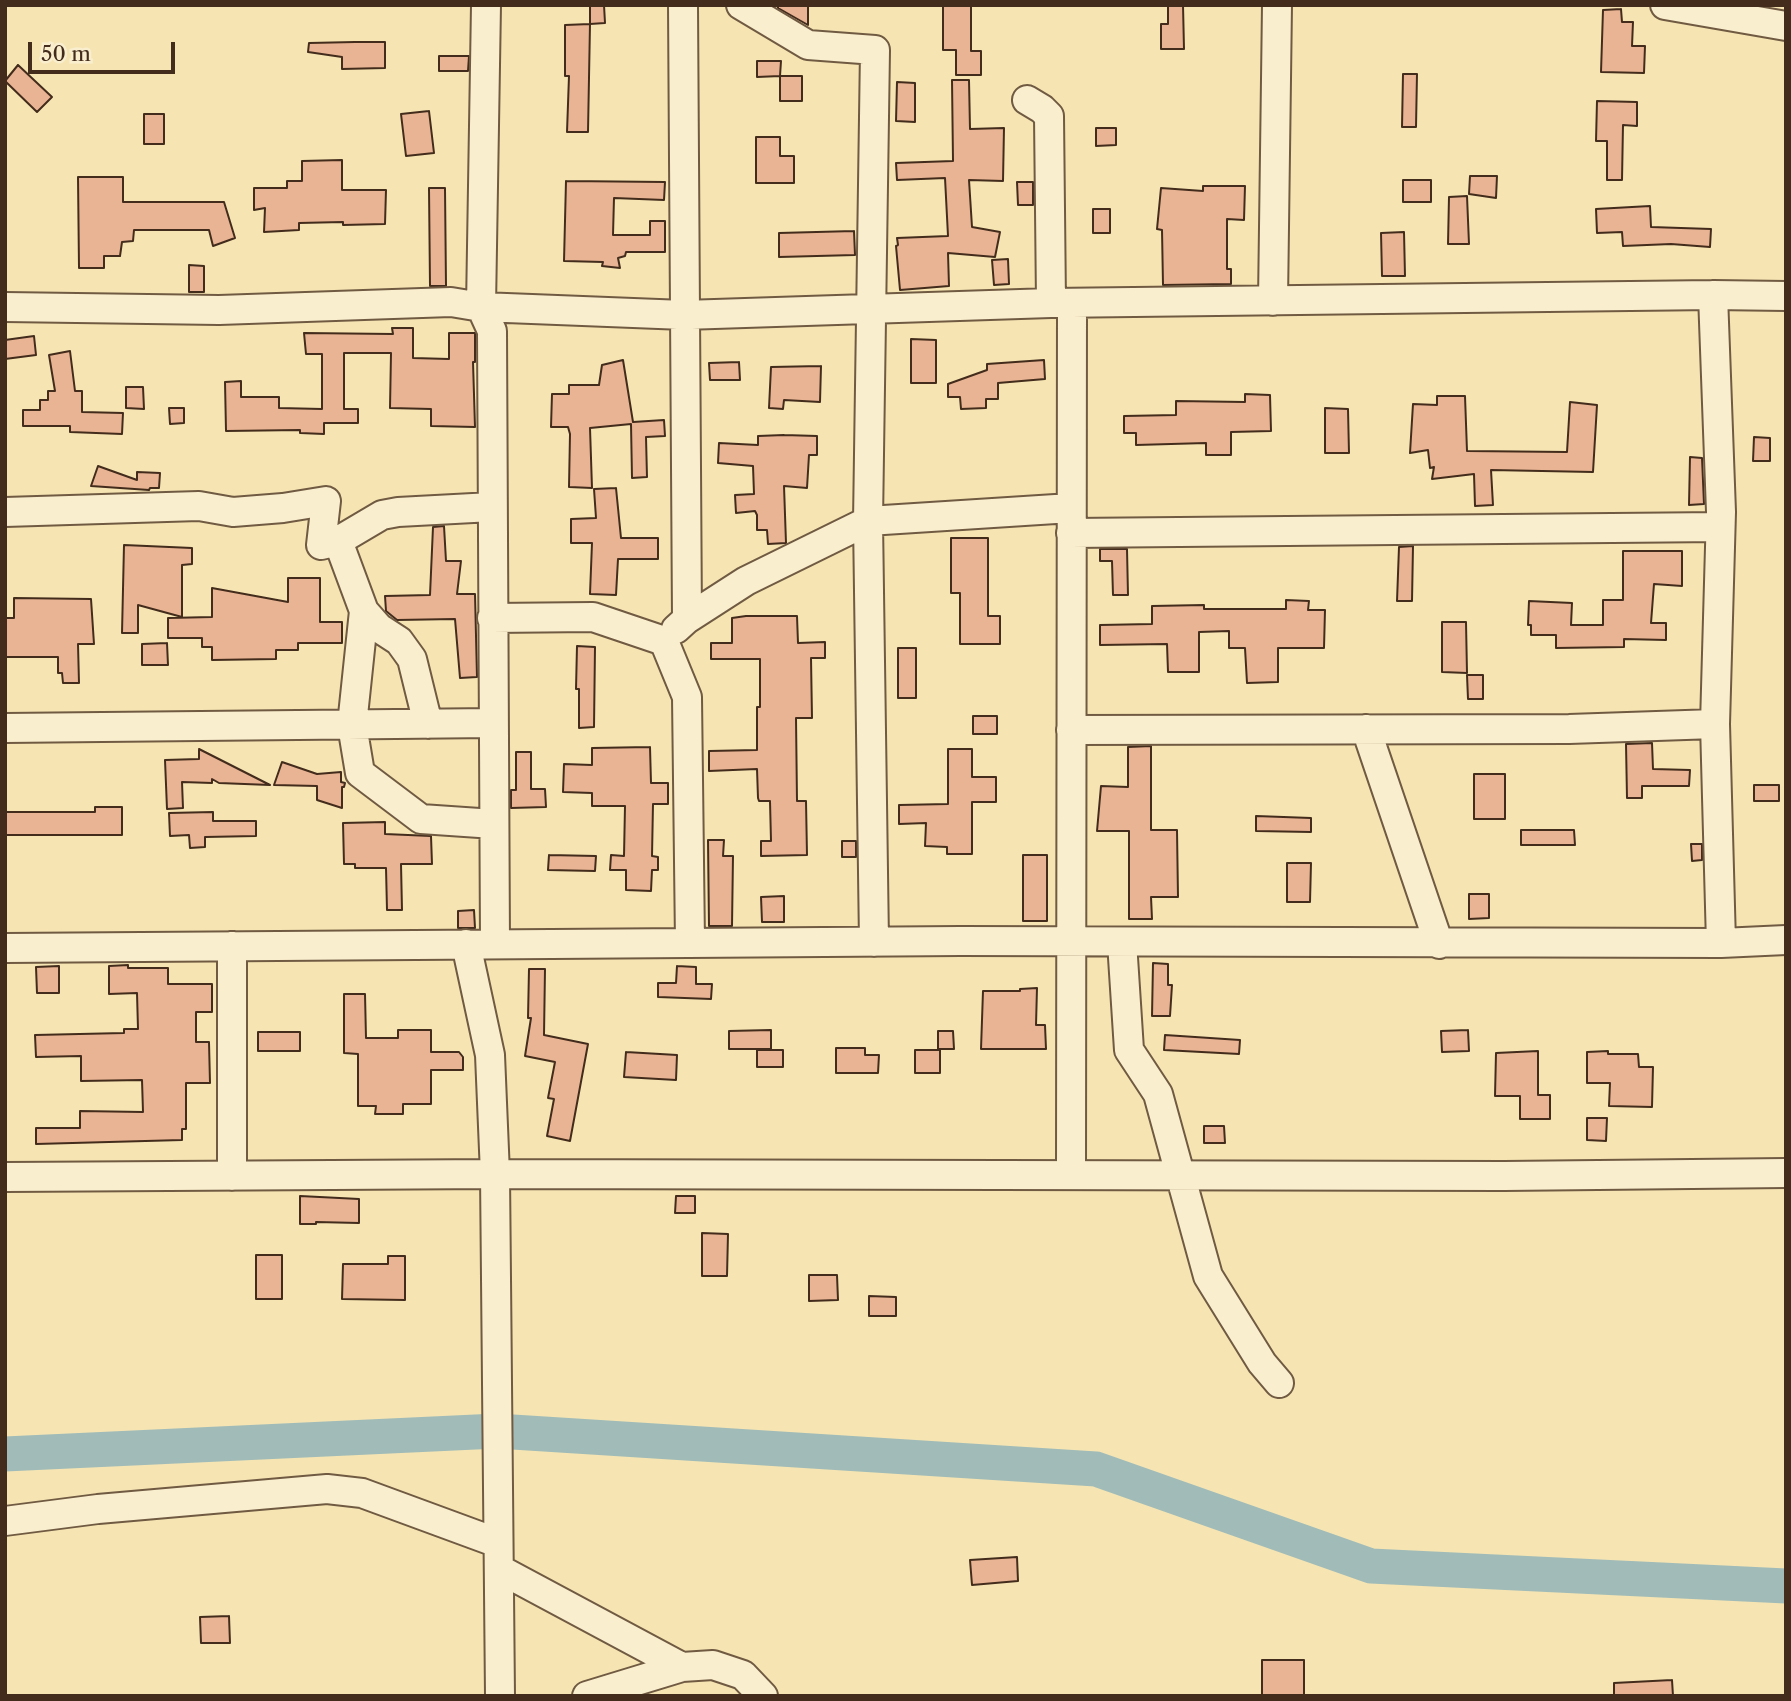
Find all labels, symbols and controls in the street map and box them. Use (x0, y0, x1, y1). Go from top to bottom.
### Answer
scale bar (32, 28, 178, 72)
text: 50 m (41, 41, 91, 66)

